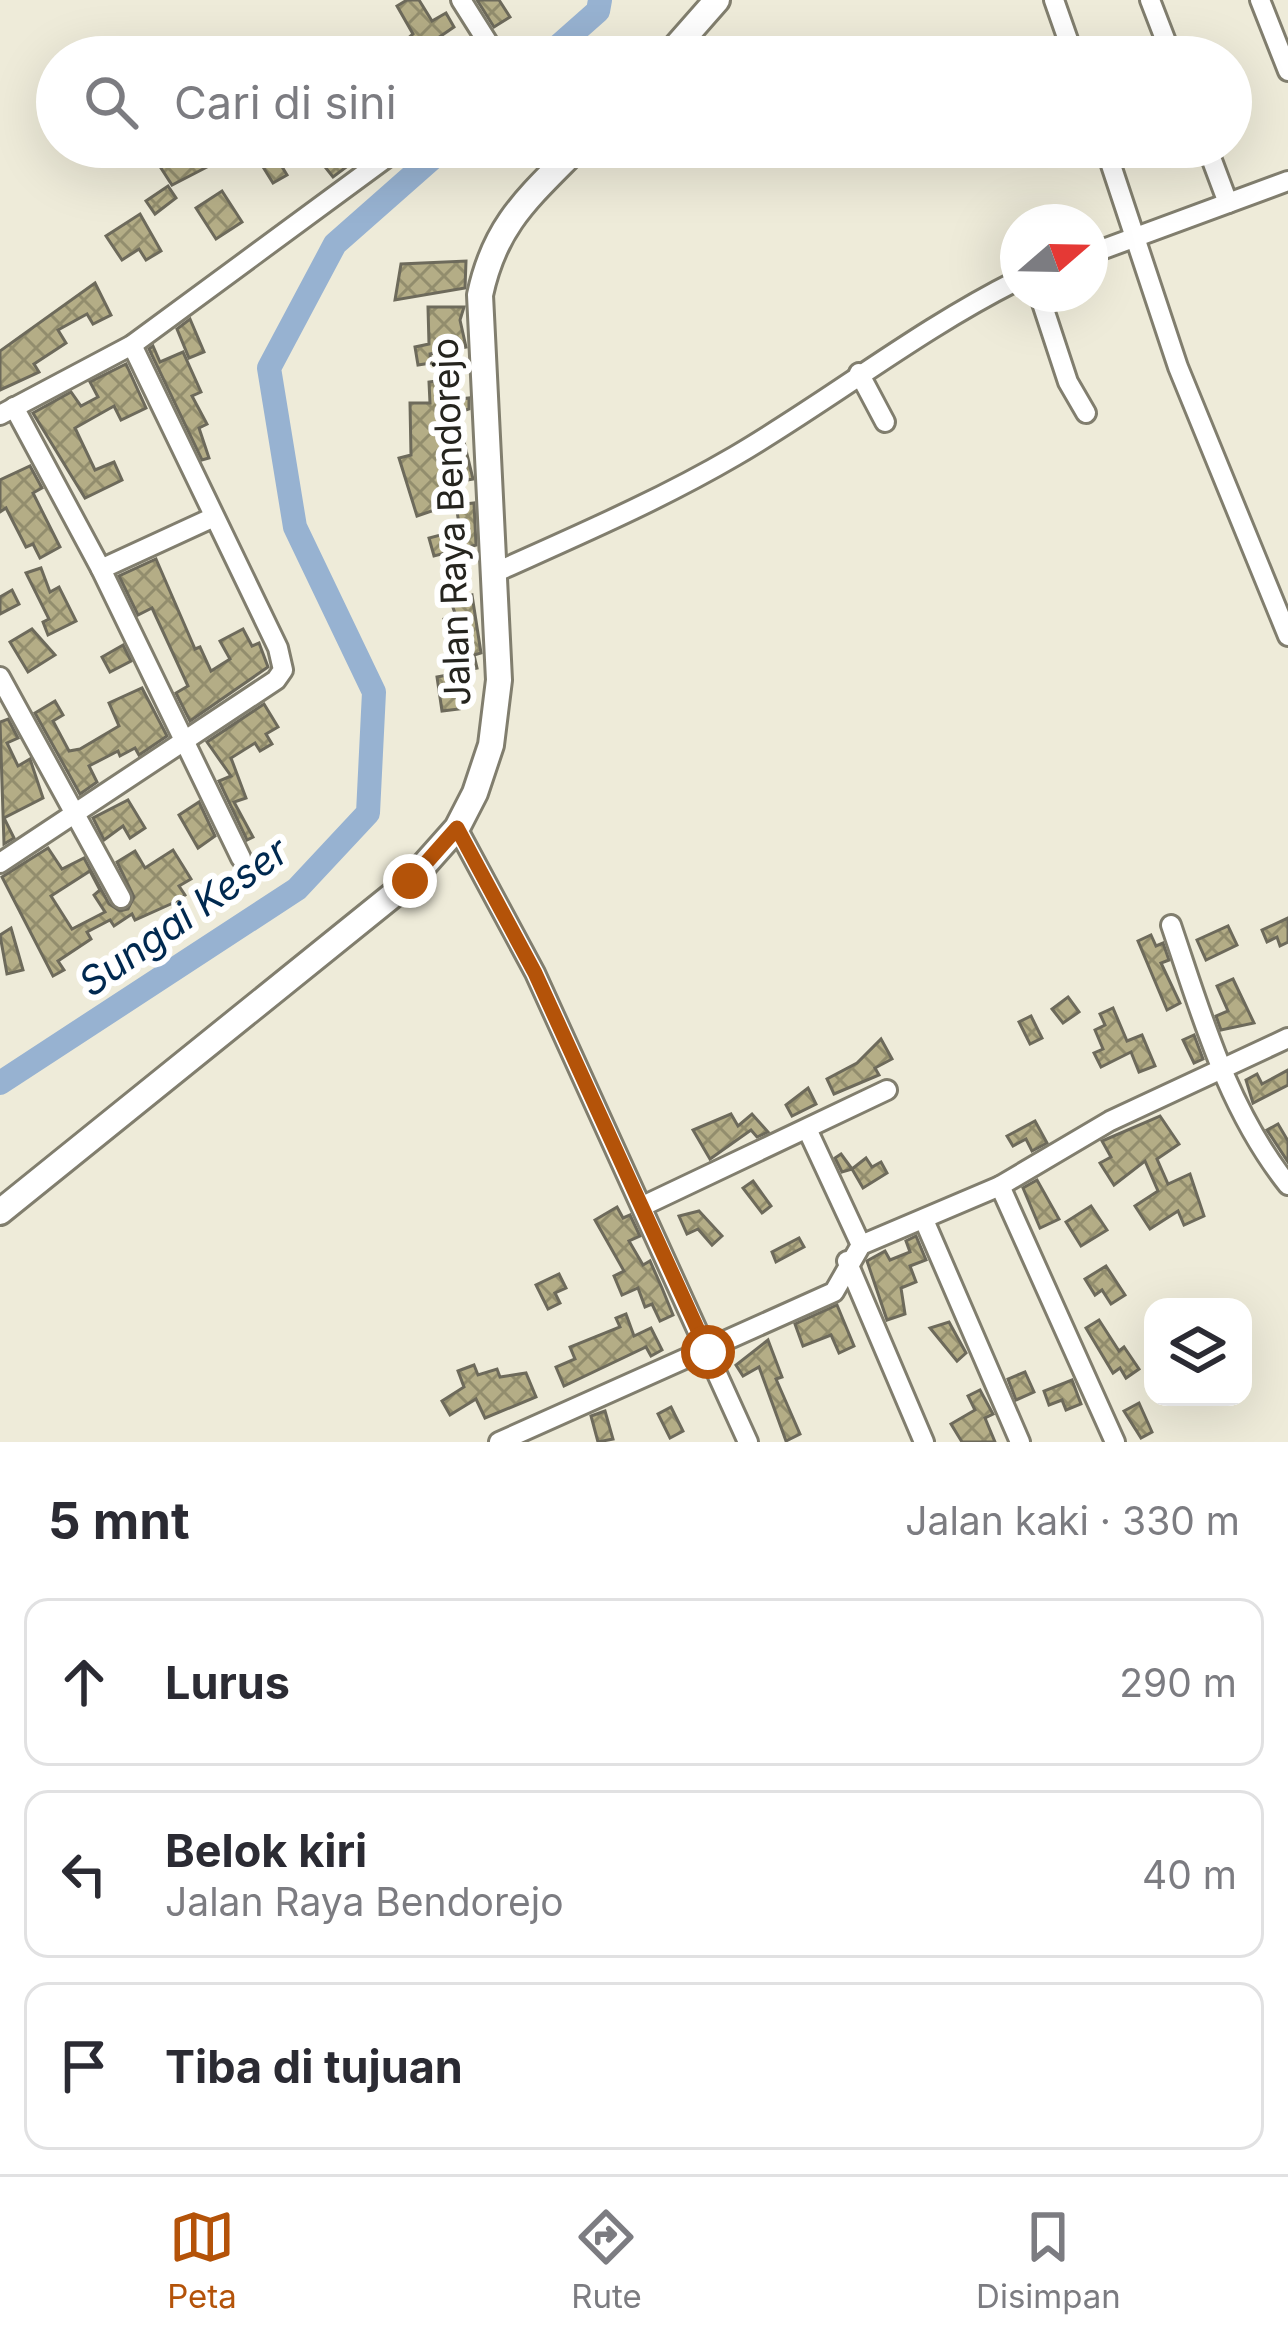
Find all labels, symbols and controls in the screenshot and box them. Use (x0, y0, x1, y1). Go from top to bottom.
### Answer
search box (36, 36, 1252, 168)
icon: search (78, 69, 144, 135)
text: Cari di sini (174, 75, 397, 130)
north arrow (1000, 204, 1108, 312)
street label: Jalan Raya Bendorejo (423, 337, 479, 707)
water label: Sungai Keser (69, 826, 298, 1005)
route end (383, 854, 437, 908)
map controls (1144, 1298, 1252, 1406)
button: layers (1144, 1298, 1252, 1406)
route start (681, 1325, 735, 1379)
text: 5 mnt (48, 1490, 190, 1551)
text: Jalan kaki · 330 m (905, 1497, 1240, 1544)
icon: ahead (51, 1649, 117, 1715)
text: Lurus (165, 1655, 290, 1710)
text: 290 m (1119, 1659, 1237, 1706)
text: Belok kiri (165, 1823, 367, 1878)
icon: left (51, 1841, 117, 1907)
text: 40 m (1142, 1851, 1237, 1898)
text: Jalan Raya Bendorejo (165, 1878, 564, 1925)
icon: arrive (51, 2033, 117, 2099)
text: Tiba di tujuan (165, 2039, 463, 2094)
tab: Peta (167, 2204, 237, 2316)
tab: Rute (571, 2204, 642, 2316)
tab: Disimpan (976, 2204, 1121, 2316)

